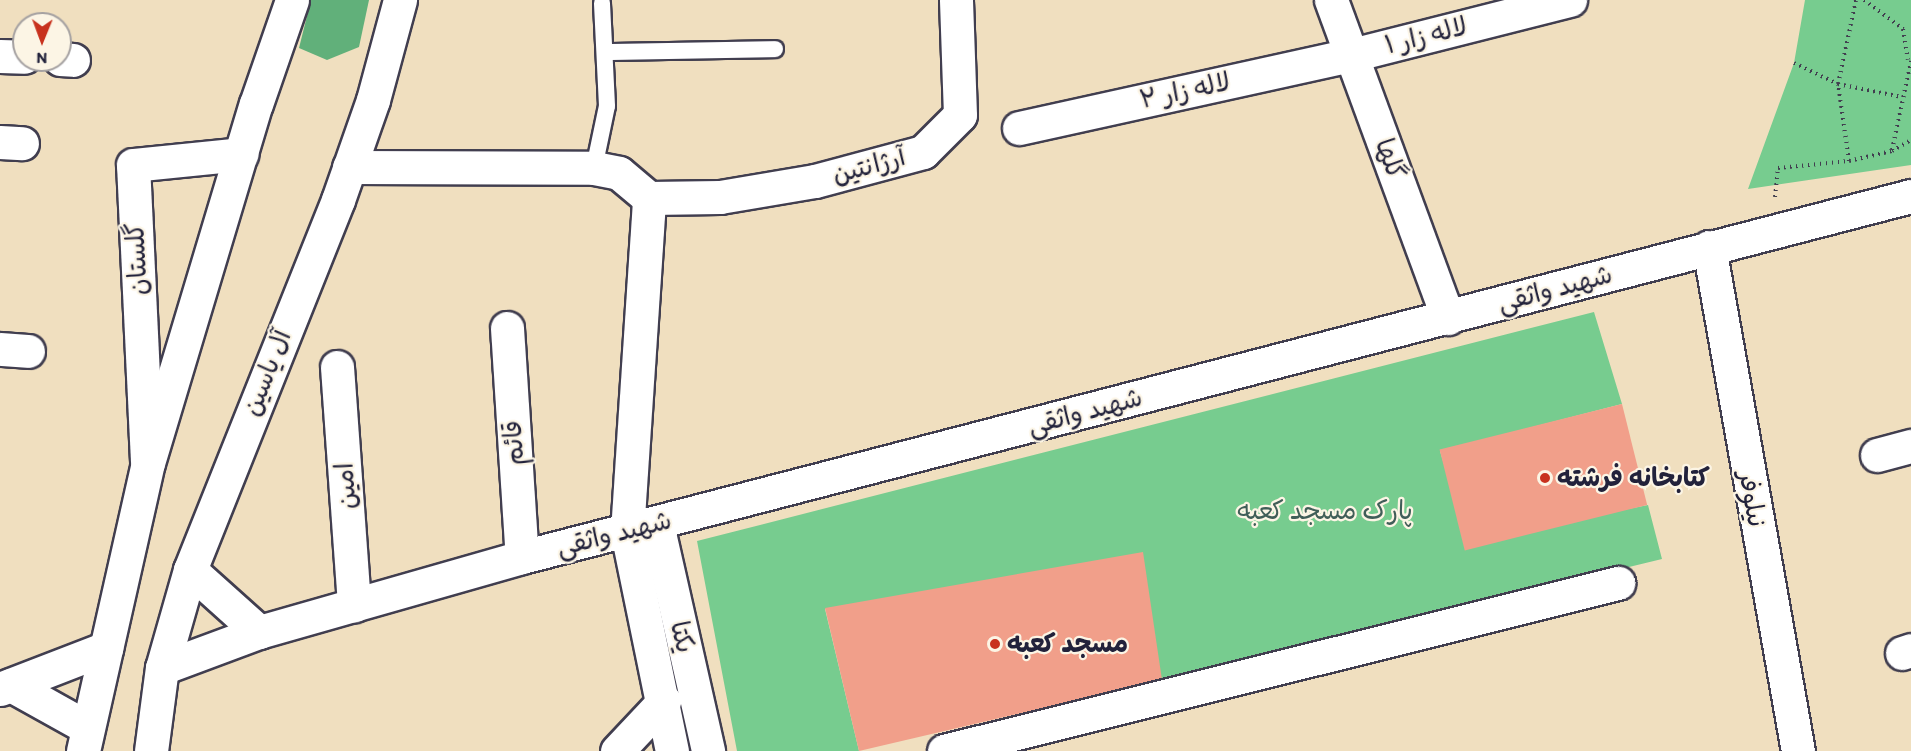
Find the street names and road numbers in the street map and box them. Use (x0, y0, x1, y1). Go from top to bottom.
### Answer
street label: لاله زار ۱ (1382, 11, 1470, 61)
street label: لاله زار ۲ (1137, 66, 1233, 116)
street label: گلها (1368, 134, 1412, 184)
street label: آرژانتین (829, 141, 909, 191)
street label: گلستان (120, 222, 154, 296)
street label: شهید واثقی (1494, 259, 1616, 319)
street label: آل یاسین (236, 326, 298, 420)
street label: شهید واثقی (1024, 382, 1146, 442)
street label: قائم (497, 419, 531, 467)
street label: امین (329, 462, 363, 510)
street label: نیلوفر (1732, 469, 1772, 529)
street label: شهید واثقی (553, 505, 675, 563)
street label: یکتا (663, 618, 701, 656)

